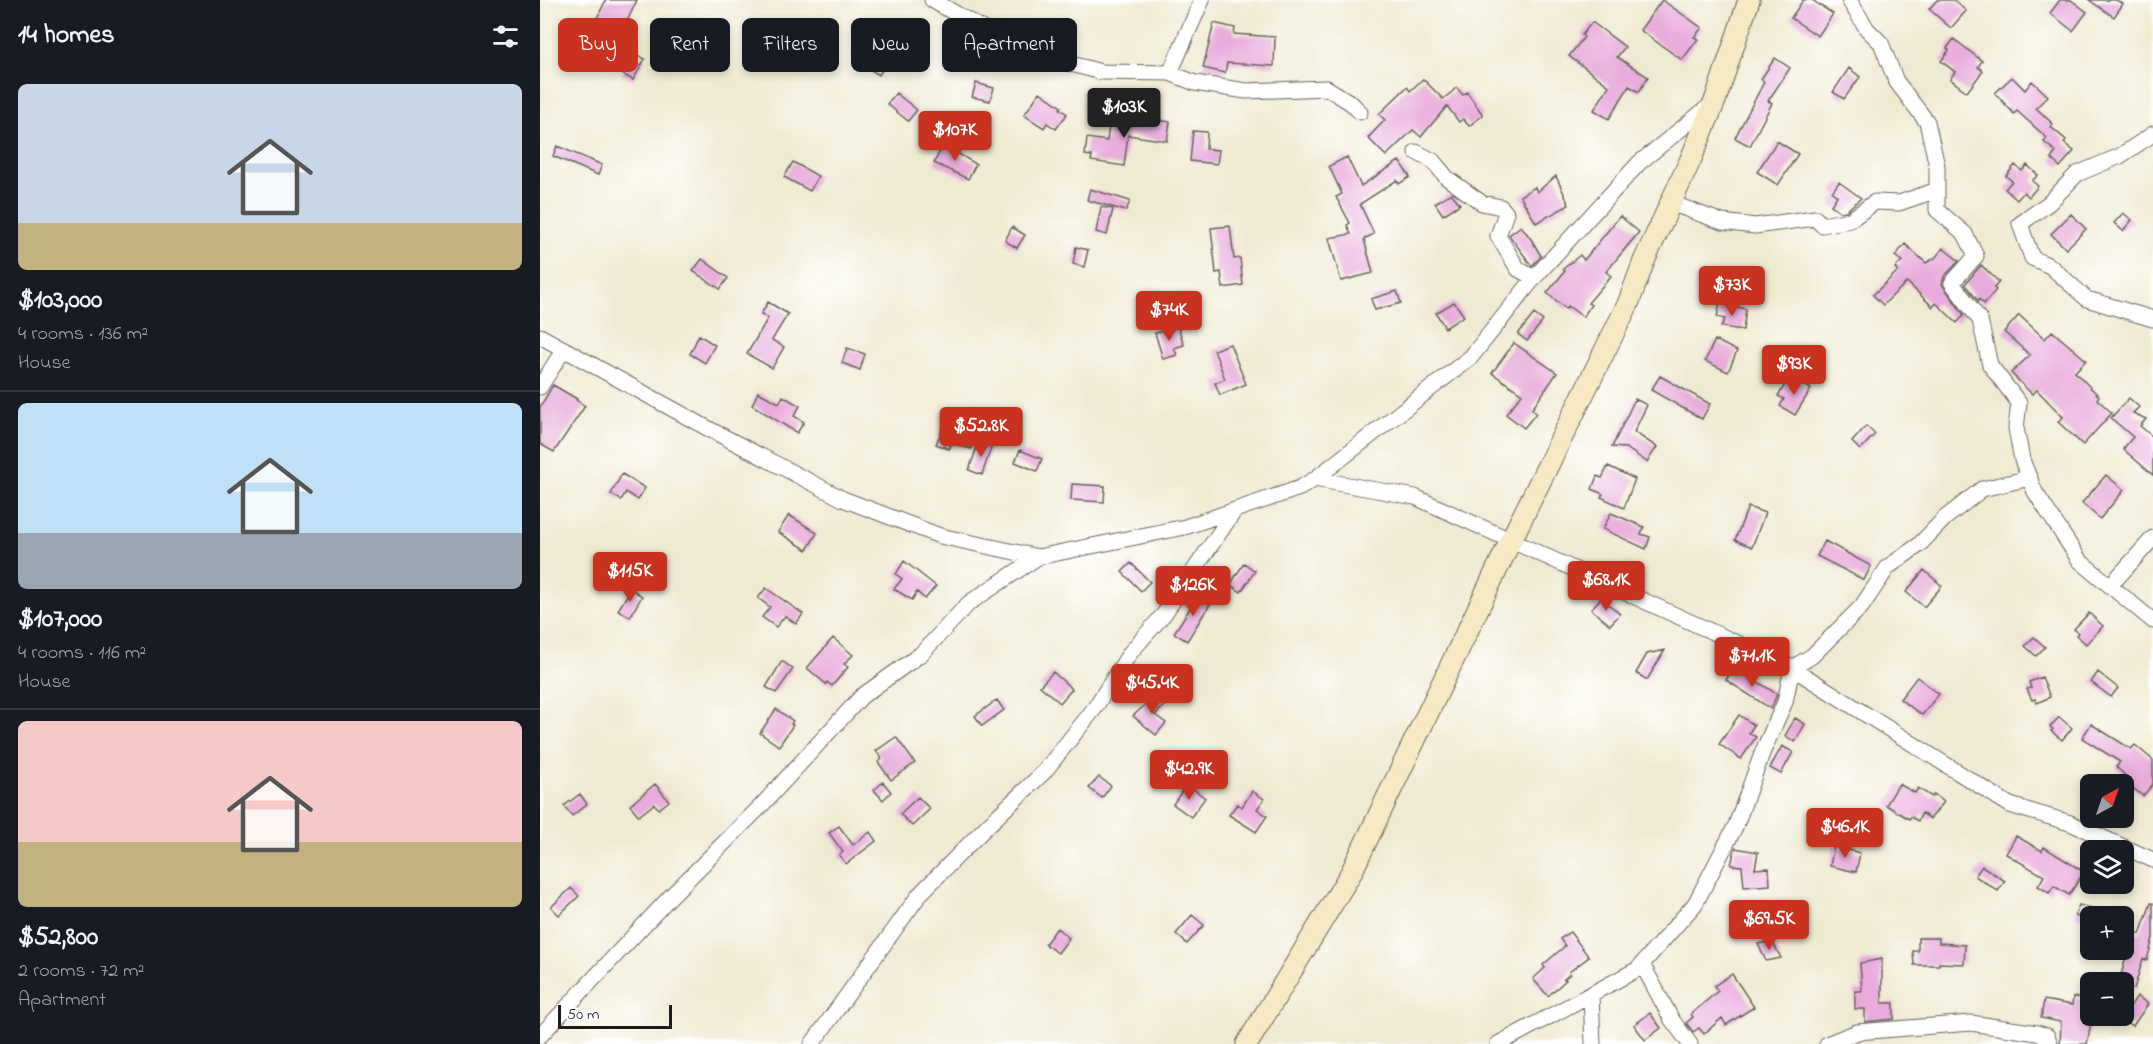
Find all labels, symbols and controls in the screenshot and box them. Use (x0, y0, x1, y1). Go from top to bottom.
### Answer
text: 14 homes (18, 17, 114, 55)
chip: Buy (558, 18, 638, 72)
chip: Rent (650, 18, 730, 72)
chip: Filters (742, 18, 839, 72)
chip: New (851, 18, 930, 72)
chip: Apartment (942, 18, 1077, 72)
icon: filters (489, 20, 522, 53)
pin: $103K (1082, 88, 1166, 139)
text: $103K (1101, 93, 1147, 122)
pin: $107K (913, 111, 997, 162)
text: $107K (932, 116, 978, 145)
icon: home (216, 123, 324, 231)
pin: $73K (1696, 266, 1768, 317)
text: $73K (1713, 271, 1751, 300)
text: $103,000 (18, 282, 102, 320)
pin: $74K (1133, 291, 1205, 342)
text: $74K (1150, 296, 1188, 325)
text: 4 rooms · 136 m² (18, 320, 148, 349)
pin: $93K (1758, 345, 1830, 396)
text: House (18, 349, 71, 378)
text: $93K (1776, 350, 1812, 379)
pin: $52.8K (932, 407, 1030, 458)
text: $52.8K (954, 412, 1008, 441)
icon: home (216, 442, 324, 550)
pin: $115K (588, 552, 672, 603)
text: $115K (607, 557, 653, 586)
pin: $68.1K (1557, 561, 1655, 612)
pin: $126K (1151, 566, 1235, 617)
text: $68.1K (1582, 566, 1630, 595)
text: $126K (1170, 571, 1216, 600)
text: $107,000 (18, 601, 102, 639)
pin: $71.1K (1703, 637, 1801, 688)
text: 4 rooms · 116 m² (18, 639, 146, 668)
text: $71.1K (1729, 642, 1775, 671)
pin: $45.4K (1103, 664, 1201, 715)
text: House (18, 668, 71, 697)
text: $45.4K (1125, 669, 1179, 698)
pin: $42.9K (1140, 750, 1238, 801)
text: $42.9K (1164, 755, 1214, 784)
icon: home (216, 760, 324, 868)
north arrow (2080, 774, 2134, 828)
map controls (2080, 774, 2134, 1026)
pin: $46.1K (1796, 808, 1894, 859)
text: $46.1K (1820, 813, 1870, 842)
button: layers (2080, 840, 2134, 894)
pin: $69.5K (1720, 900, 1818, 951)
text: $69.5K (1743, 905, 1795, 934)
button: + (2080, 906, 2134, 960)
text: $52,800 (18, 919, 98, 957)
text: 2 rooms · 72 m² (18, 957, 145, 986)
button: − (2080, 972, 2134, 1026)
text: Apartment (18, 986, 106, 1015)
scale bar (558, 1002, 672, 1030)
text: 50 m (567, 1003, 599, 1027)

